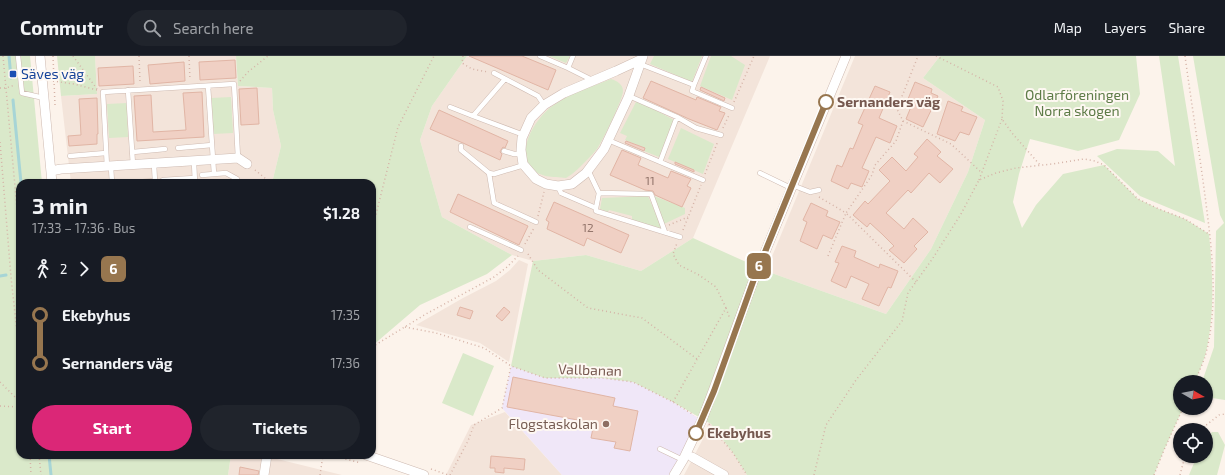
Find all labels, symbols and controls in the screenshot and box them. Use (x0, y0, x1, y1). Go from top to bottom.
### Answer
search box (127, 10, 407, 46)
text: Commutr (20, 16, 103, 39)
icon: search (141, 17, 163, 39)
text: Search here (173, 19, 254, 37)
text: Map (1054, 19, 1082, 36)
text: Layers (1104, 19, 1146, 36)
text: Share (1168, 19, 1205, 36)
place label: Säves väg (21, 65, 84, 82)
marker: Säves väg (8, 69, 18, 79)
park label: Odlarföreningen Norra skogen (1025, 86, 1129, 119)
place label: Sernanders väg (837, 93, 940, 110)
marker: Sernanders väg (818, 94, 834, 110)
house number: 11 (645, 173, 655, 187)
text: 3 min (32, 192, 88, 218)
text: $1.28 (323, 204, 360, 222)
text: 17:33 – 17:36 · Bus (32, 220, 135, 236)
house number: 12 (582, 220, 594, 234)
line badge: 6 (746, 253, 772, 279)
text: 6 (755, 257, 763, 274)
icon: walk (32, 258, 54, 280)
icon: forward (73, 258, 95, 280)
text: 6 (109, 260, 118, 277)
text: 2 (60, 261, 67, 277)
text: Ekebyhus (62, 306, 130, 324)
text: 17:35 (331, 307, 360, 323)
text: Sernanders väg (62, 354, 173, 372)
text: 17:36 (330, 355, 360, 371)
street label: Vallbanan (558, 360, 622, 379)
north arrow (1173, 375, 1213, 415)
map controls (1173, 375, 1213, 463)
button: Start (32, 405, 192, 451)
button: Tickets (200, 405, 360, 451)
place label: Flogstaskolan (508, 415, 598, 432)
marker: Flogstaskolan (601, 419, 611, 429)
button: locate (1173, 423, 1213, 463)
place label: Ekebyhus (707, 424, 771, 441)
marker: Ekebyhus (688, 425, 704, 441)

